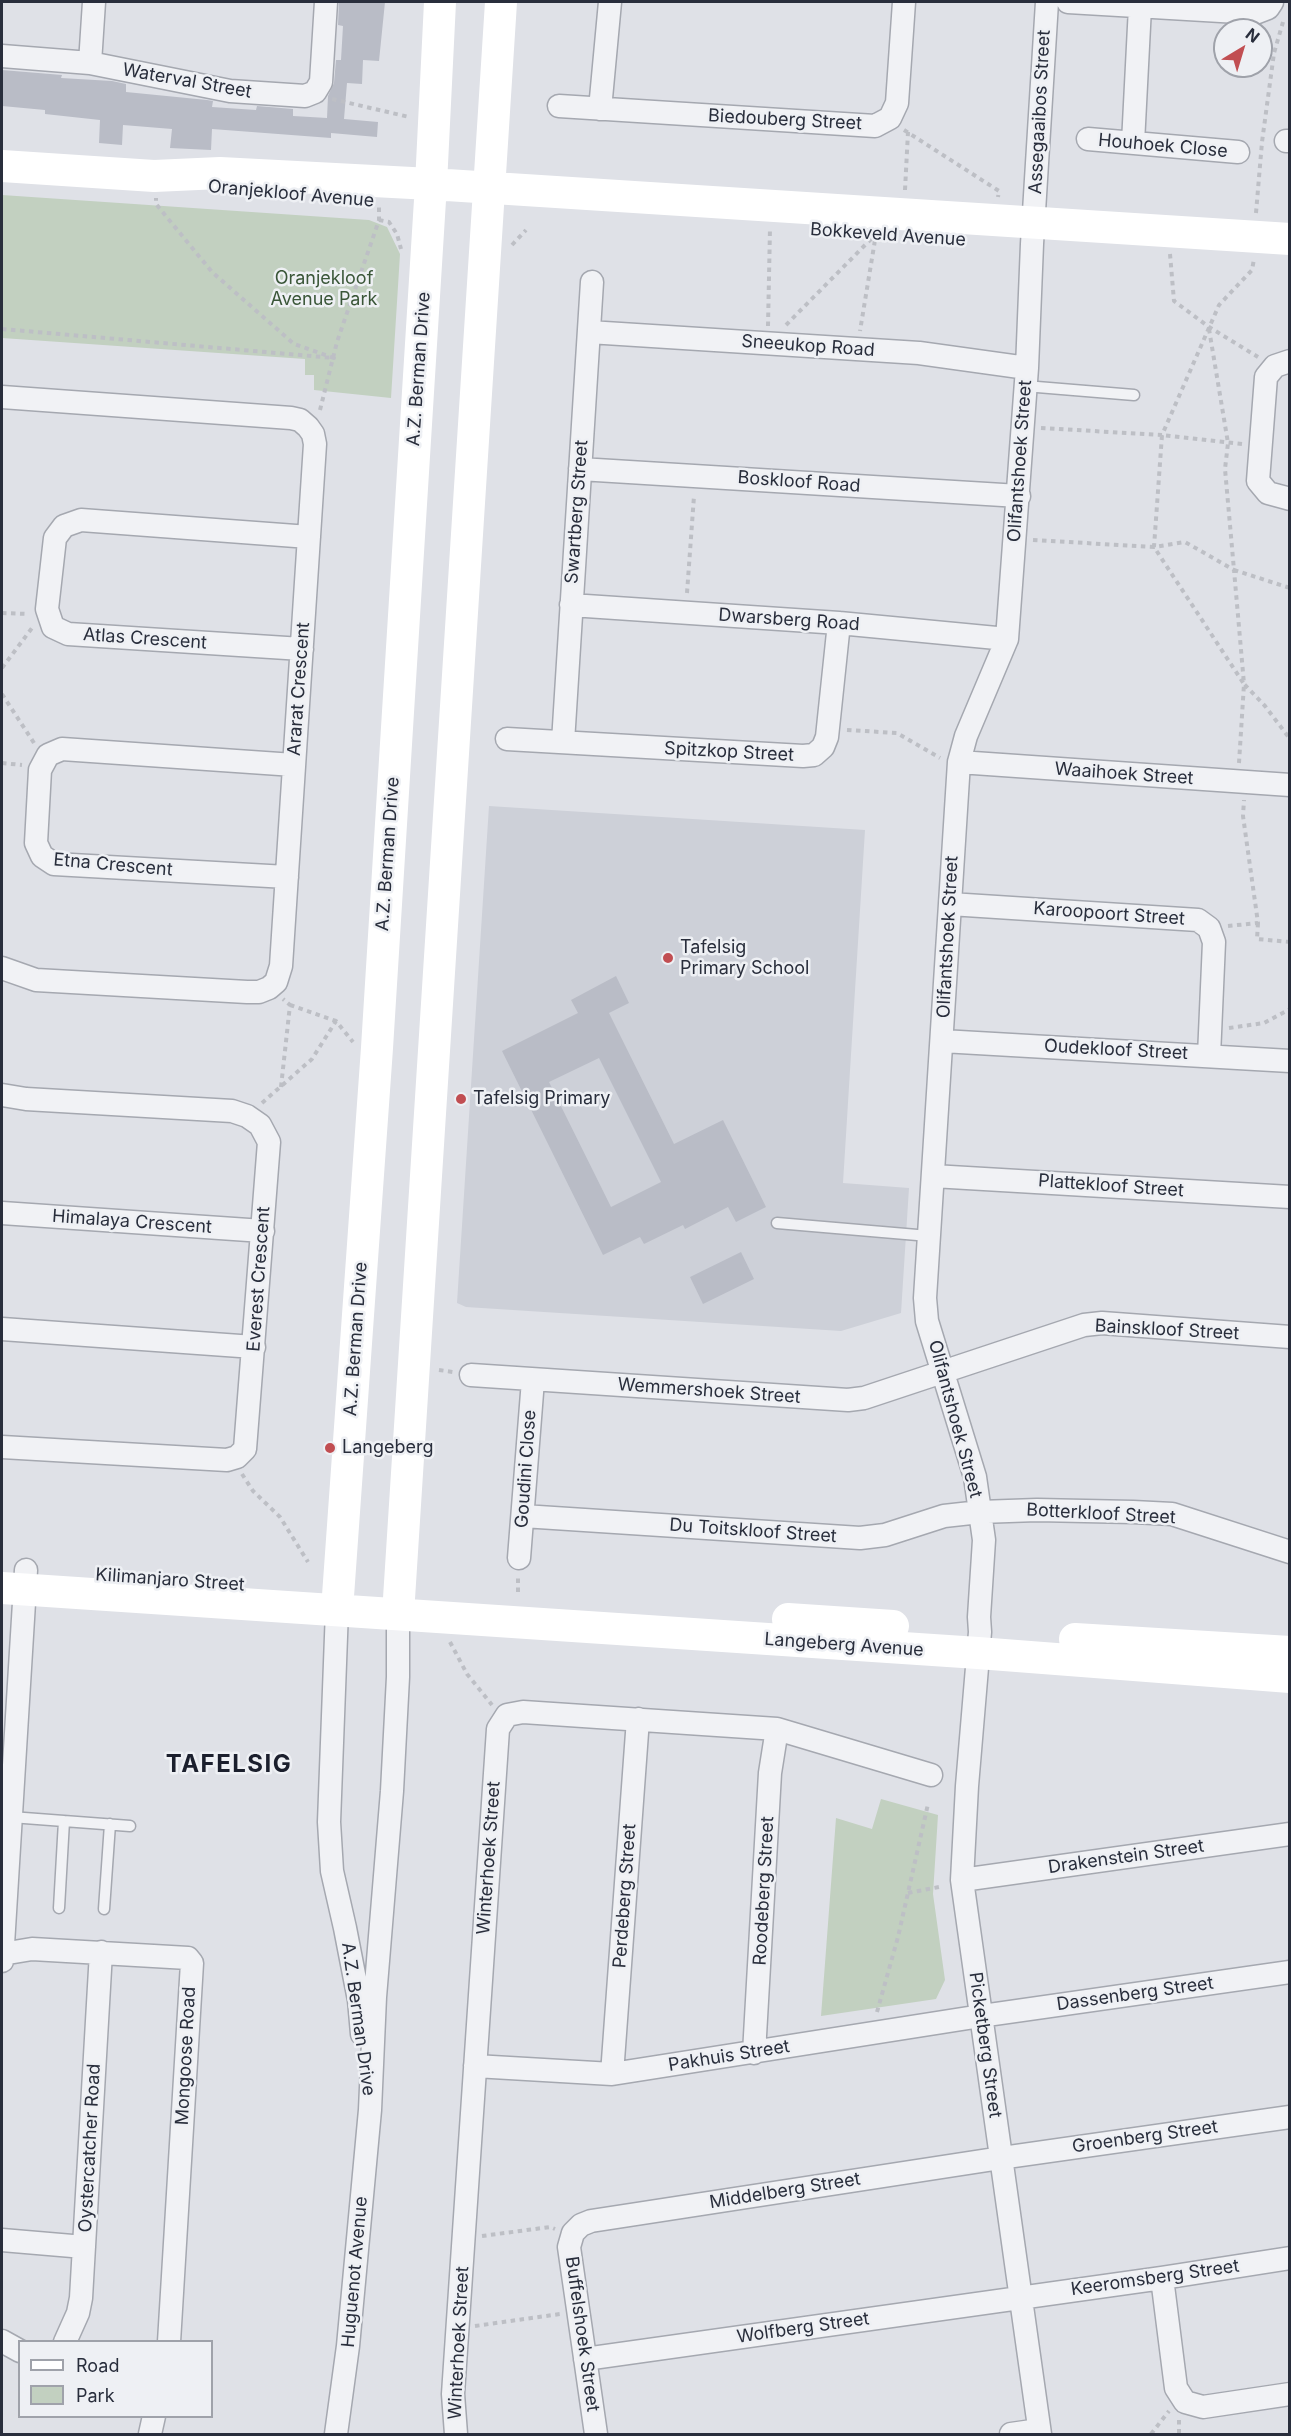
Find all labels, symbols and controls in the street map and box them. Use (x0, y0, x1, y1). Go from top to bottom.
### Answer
north arrow (1213, 18, 1273, 78)
text: N (1242, 24, 1264, 47)
street label: Assegaaibos Street (1025, 29, 1055, 195)
street label: Waterval Street (121, 59, 253, 103)
street label: Biedouberg Street (708, 105, 862, 135)
street label: Houhoek Close (1097, 130, 1229, 162)
street label: Oranjekloof Avenue (207, 176, 375, 212)
street label: Bokkeveld Avenue (809, 219, 967, 251)
park label: Oranjekloof Avenue Park (271, 268, 377, 310)
street label: A.Z. Berman Drive (403, 291, 435, 447)
street label: Sneeukop Road (741, 331, 875, 361)
street label: Olifantshoek Street (1004, 379, 1036, 543)
street label: Swartberg Street (561, 439, 593, 585)
street label: Boskloof Road (737, 467, 861, 497)
street label: Dwarsberg Road (718, 604, 860, 636)
street label: Ararat Crescent (284, 621, 314, 757)
street label: Atlas Crescent (82, 624, 208, 654)
street label: Spitzkop Street (664, 738, 794, 766)
street label: Waaihoek Street (1054, 758, 1194, 790)
street label: A.Z. Berman Drive (372, 776, 404, 932)
street label: Etna Crescent (53, 849, 173, 881)
street label: Olifantshoek Street (933, 855, 963, 1019)
street label: Karoopoort Street (1033, 898, 1185, 930)
place label: Tafelsig Primary School (680, 937, 809, 980)
marker: Tafelsig Primary School (661, 951, 675, 965)
street label: Oudekloof Street (1043, 1035, 1189, 1065)
place label: Tafelsig Primary (473, 1088, 610, 1110)
marker: Tafelsig Primary (454, 1092, 468, 1106)
street label: Plattekloof Street (1037, 1170, 1185, 1202)
street label: Himalaya Crescent (51, 1206, 213, 1238)
street label: Everest Crescent (243, 1206, 275, 1352)
street label: A.Z. Berman Drive (340, 1261, 372, 1417)
street label: Bainskloof Street (1094, 1315, 1240, 1345)
street label: Olifantshoek Street (924, 1338, 986, 1500)
street label: Wemmershoek Street (617, 1374, 801, 1408)
street label: Goudini Close (511, 1409, 541, 1529)
place label: Langeberg (342, 1437, 433, 1459)
marker: Langeberg (323, 1441, 337, 1455)
street label: Botterkloof Street (1026, 1499, 1176, 1529)
street label: Du Toitskloof Street (669, 1514, 837, 1548)
street label: Kilimanjaro Street (95, 1564, 245, 1596)
street label: Langeberg Avenue (764, 1629, 924, 1661)
district label: TAFELSIG (166, 1751, 292, 1779)
street label: Winterhoek Street (473, 1781, 505, 1935)
street label: Roodeberg Street (749, 1816, 779, 1966)
street label: Perdeberg Street (609, 1823, 641, 1969)
street label: Drakenstein Street (1047, 1835, 1205, 1879)
street label: A.Z. Berman Drive (337, 1941, 379, 2097)
street label: Picketberg Street (964, 1971, 1006, 2119)
street label: Dassenberg Street (1055, 1972, 1215, 2016)
street label: Mongoose Road (172, 1986, 200, 2126)
street label: Pakhuis Street (667, 2036, 791, 2076)
street label: Oystercatcher Road (75, 2063, 105, 2233)
street label: Groenberg Street (1071, 2116, 1219, 2158)
street label: Middelberg Street (708, 2168, 862, 2214)
street label: Huguenot Avenue (338, 2195, 372, 2349)
street label: Buffelshoek Street (560, 2255, 604, 2413)
street label: Keeromsberg Street (1069, 2255, 1241, 2301)
street label: Winterhoek Street (444, 2266, 474, 2420)
street label: Wolfberg Street (735, 2308, 871, 2348)
legend (18, 2340, 213, 2418)
text: Road (76, 2355, 119, 2376)
text: Park (76, 2385, 115, 2406)

